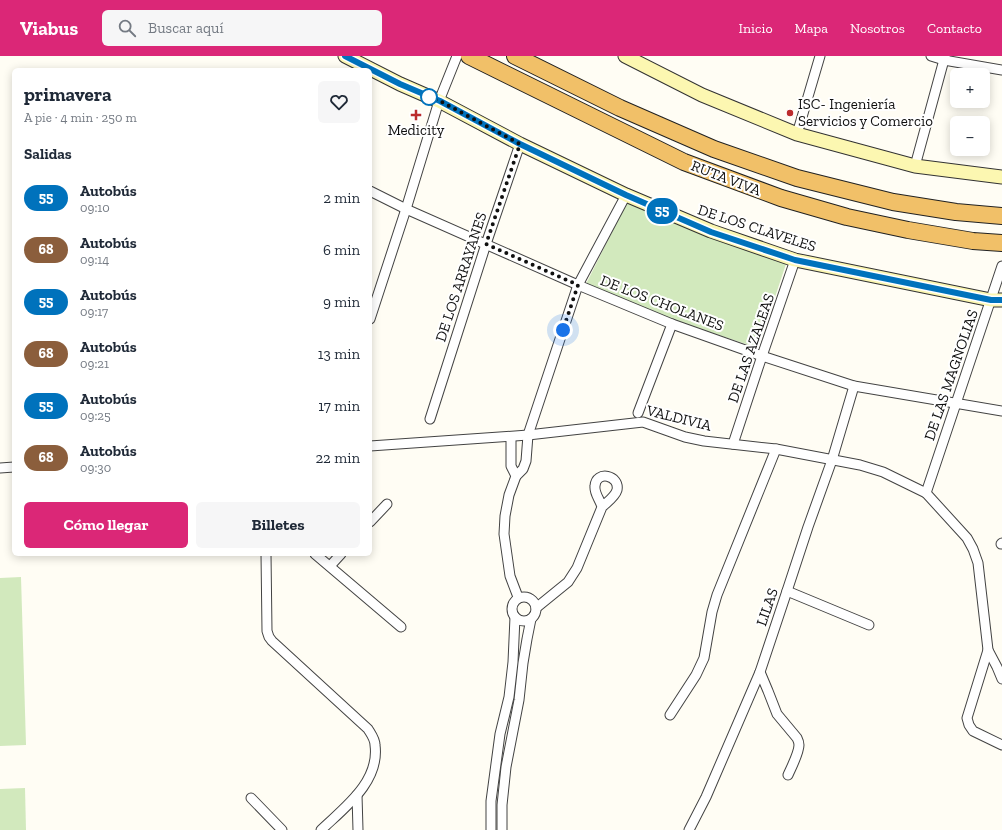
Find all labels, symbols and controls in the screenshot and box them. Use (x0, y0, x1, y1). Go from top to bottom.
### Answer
search box (102, 10, 382, 46)
text: Viabus (20, 17, 78, 40)
icon: search (116, 17, 138, 39)
text: Buscar aquí (148, 19, 224, 37)
text: Inicio (739, 20, 773, 37)
text: Mapa (795, 20, 828, 37)
text: Nosotros (850, 20, 905, 37)
text: Contacto (927, 20, 982, 37)
map controls (950, 68, 990, 156)
button: + (950, 68, 990, 108)
button: heart (318, 81, 360, 123)
text: primavera (24, 83, 112, 106)
unlabelled marker (420, 88, 438, 106)
place label: ISC- Ingeniería Servicios y Comercio (798, 95, 933, 130)
marker: ISC- Ingeniería Servicios y Comercio (785, 108, 795, 118)
text: A pie · 4 min · 250 m (24, 110, 137, 125)
marker: Medicity (411, 110, 421, 120)
button: − (950, 116, 990, 156)
place label: Medicity (388, 121, 445, 139)
text: Salidas (24, 145, 72, 163)
street label: RUTA VIVA (689, 156, 764, 200)
text: Autobús (80, 182, 137, 200)
text: 55 (39, 189, 53, 206)
text: 2 min (323, 189, 360, 207)
line badge: 55 (644, 198, 680, 224)
text: 09:10 (80, 200, 110, 215)
street label: DE LOS CLAVELES (696, 200, 818, 256)
text: 55 (655, 202, 669, 219)
street label: DE LOS ARRAYANES (432, 210, 490, 344)
text: Autobús (80, 234, 137, 252)
text: 68 (38, 241, 54, 258)
text: 6 min (323, 241, 360, 259)
text: 09:14 (80, 252, 109, 267)
street label: DE LOS CHOLANES (598, 271, 726, 335)
text: Autobús (80, 286, 137, 304)
street label: DE LAS AZALEAS (724, 291, 778, 405)
text: 55 (39, 293, 53, 310)
text: 9 min (323, 293, 360, 311)
text: 09:17 (80, 304, 108, 319)
street label: DE LAS MAGNOLIAS (920, 307, 982, 443)
your location (553, 320, 573, 340)
text: Autobús (80, 338, 137, 356)
text: 68 (38, 345, 54, 362)
text: 13 min (318, 345, 360, 363)
text: 09:21 (80, 356, 109, 371)
text: Autobús (80, 390, 137, 408)
text: 55 (39, 397, 53, 414)
text: 17 min (318, 397, 360, 415)
street label: VALDIVIA (644, 401, 714, 435)
text: 09:25 (80, 408, 111, 423)
text: Autobús (80, 442, 137, 460)
text: 68 (38, 449, 54, 466)
text: 22 min (315, 449, 360, 467)
text: 09:30 (80, 460, 111, 475)
button: Cómo llegar (24, 502, 188, 548)
button: Billetes (196, 502, 360, 548)
street label: LILAS (752, 586, 782, 628)

